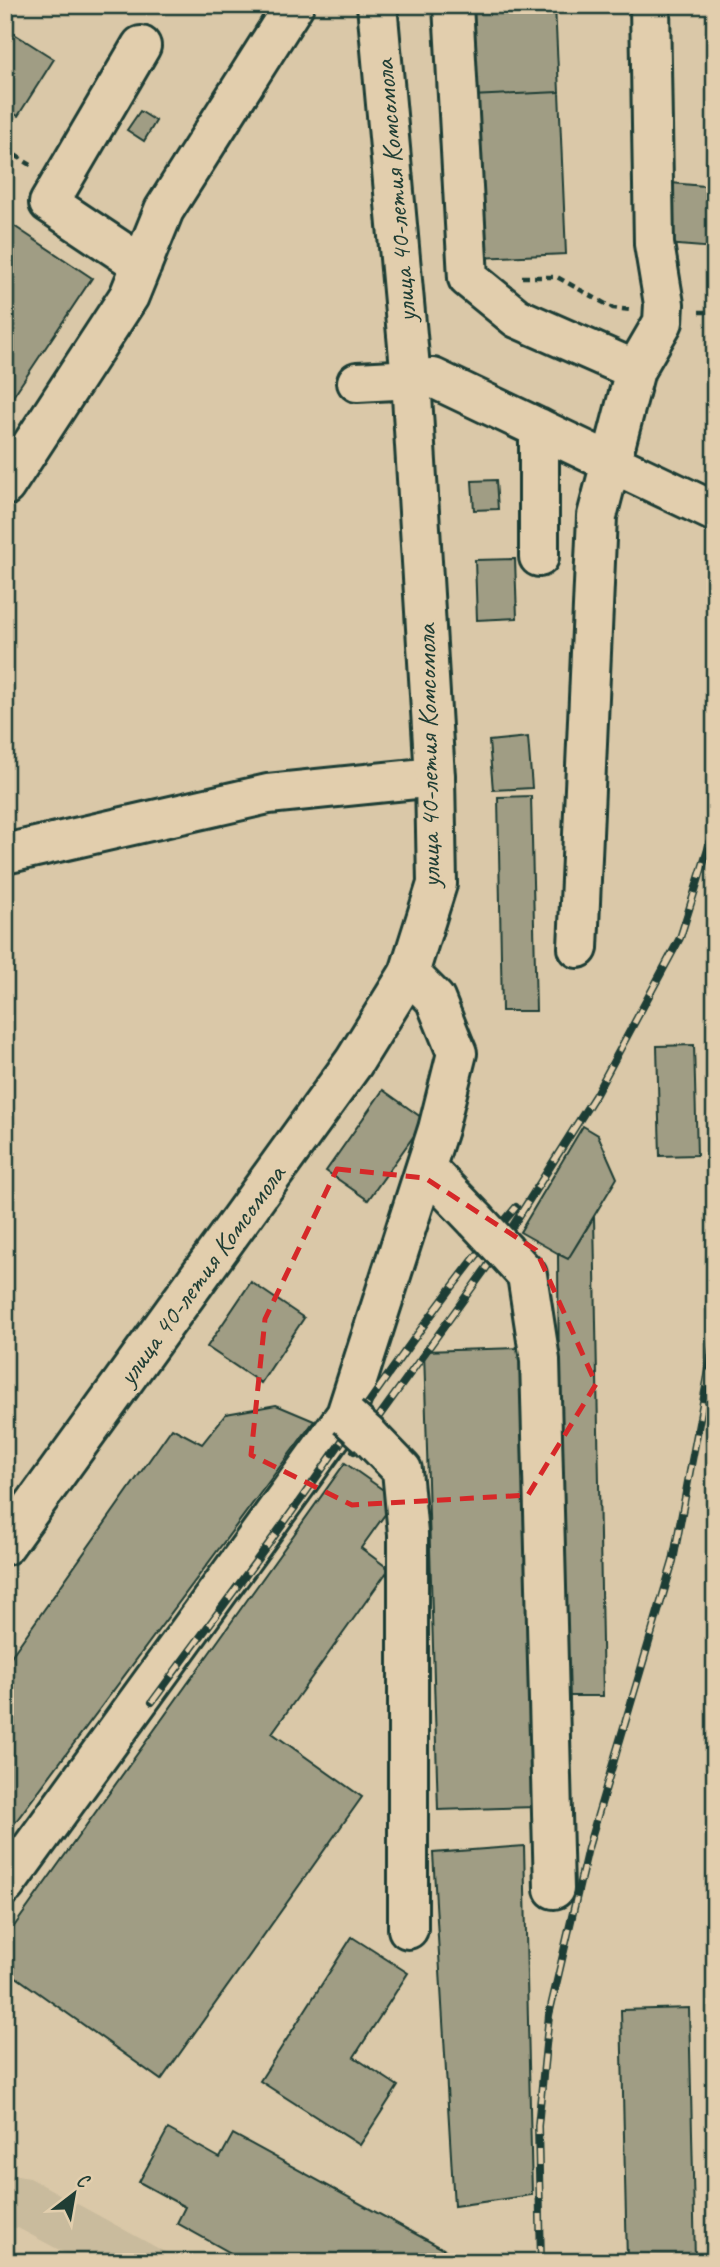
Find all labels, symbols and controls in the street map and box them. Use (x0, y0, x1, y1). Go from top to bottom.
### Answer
street label: улица 40-летия Комсомола (366, 56, 424, 326)
street label: улица 40-летия Комсомола (408, 622, 448, 890)
street label: улица 40-летия Комсомола (108, 1157, 294, 1394)
north arrow (38, 2158, 108, 2228)
text: С (72, 2168, 95, 2194)

